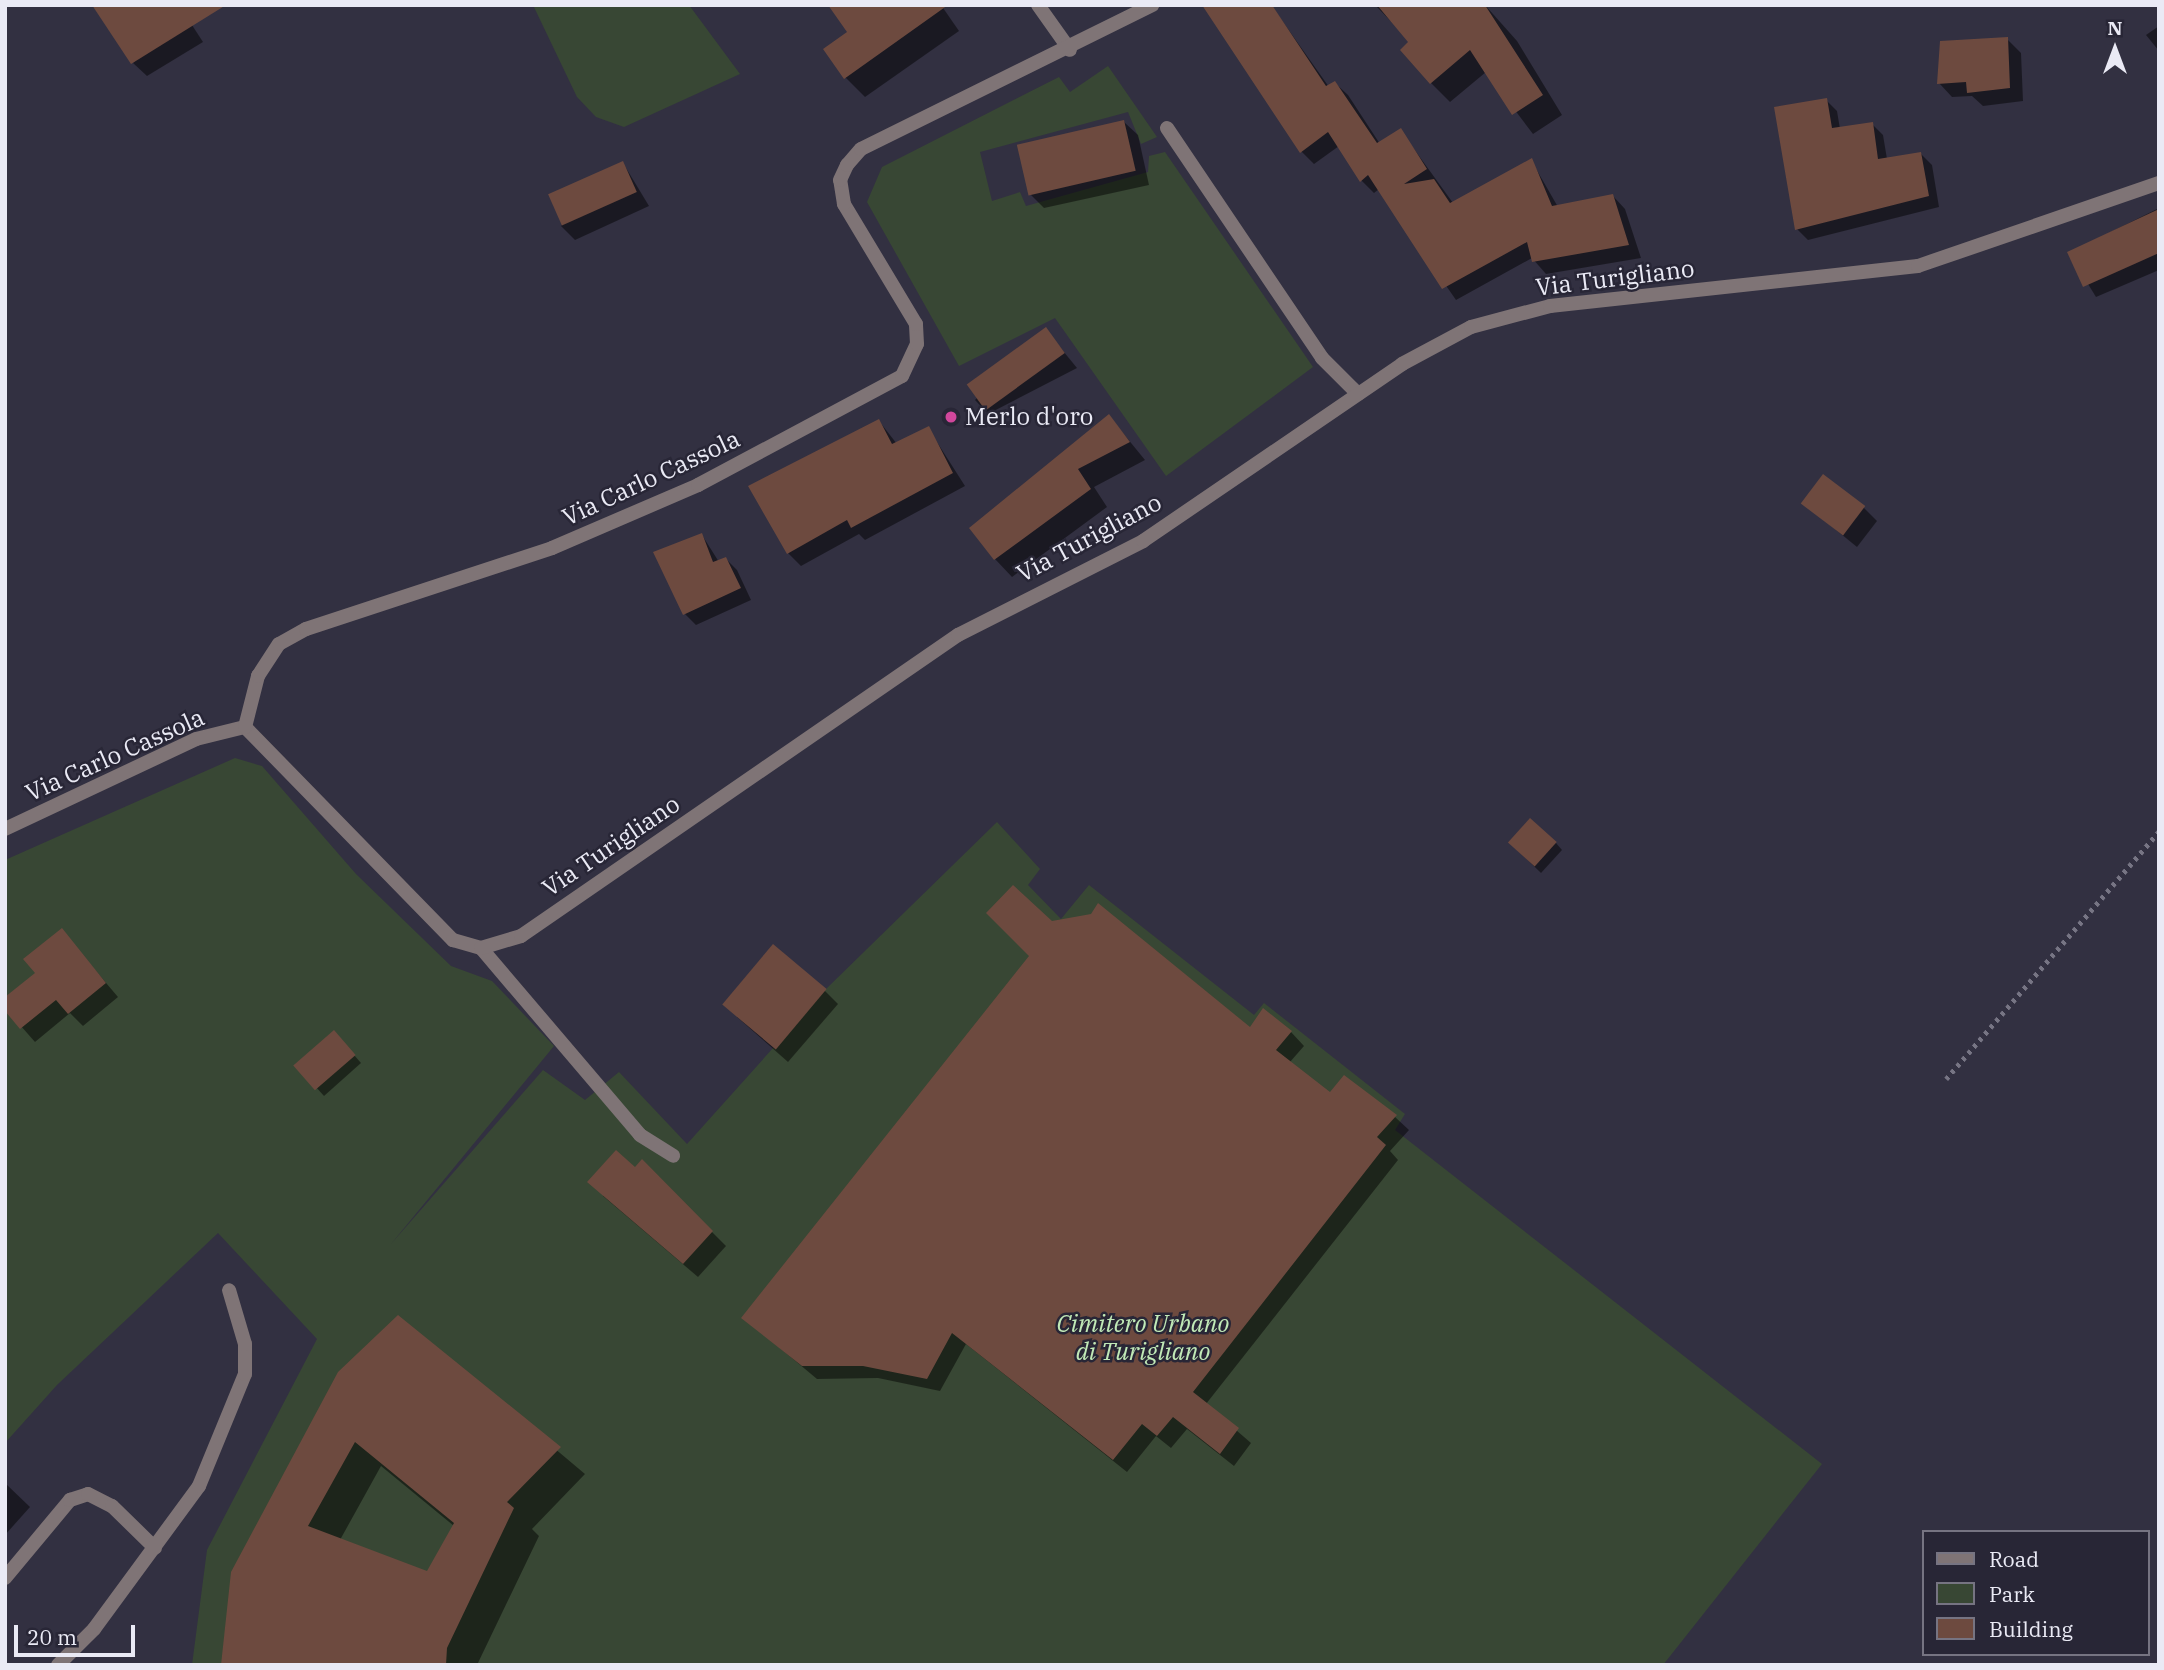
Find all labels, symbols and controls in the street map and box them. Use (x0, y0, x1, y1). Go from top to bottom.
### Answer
north arrow (2080, 14, 2150, 84)
text: N (2107, 16, 2123, 40)
street label: Via Turigliano (1534, 254, 1696, 302)
place label: Merlo d'oro (965, 403, 1093, 431)
marker: Merlo d'oro (943, 409, 959, 425)
street label: Via Carlo Cassola (558, 424, 744, 532)
street label: Via Turigliano (1012, 488, 1166, 588)
street label: Via Carlo Cassola (21, 703, 209, 807)
street label: Via Turigliano (537, 789, 685, 903)
park label: Cimitero Urbano di Turigliano (1057, 1310, 1229, 1366)
legend (1923, 1530, 2150, 1656)
text: Road (1989, 1545, 2039, 1573)
text: Park (1989, 1580, 2035, 1608)
scale bar (18, 1610, 138, 1654)
text: Building (1989, 1615, 2073, 1643)
text: 20 m (27, 1623, 77, 1651)

